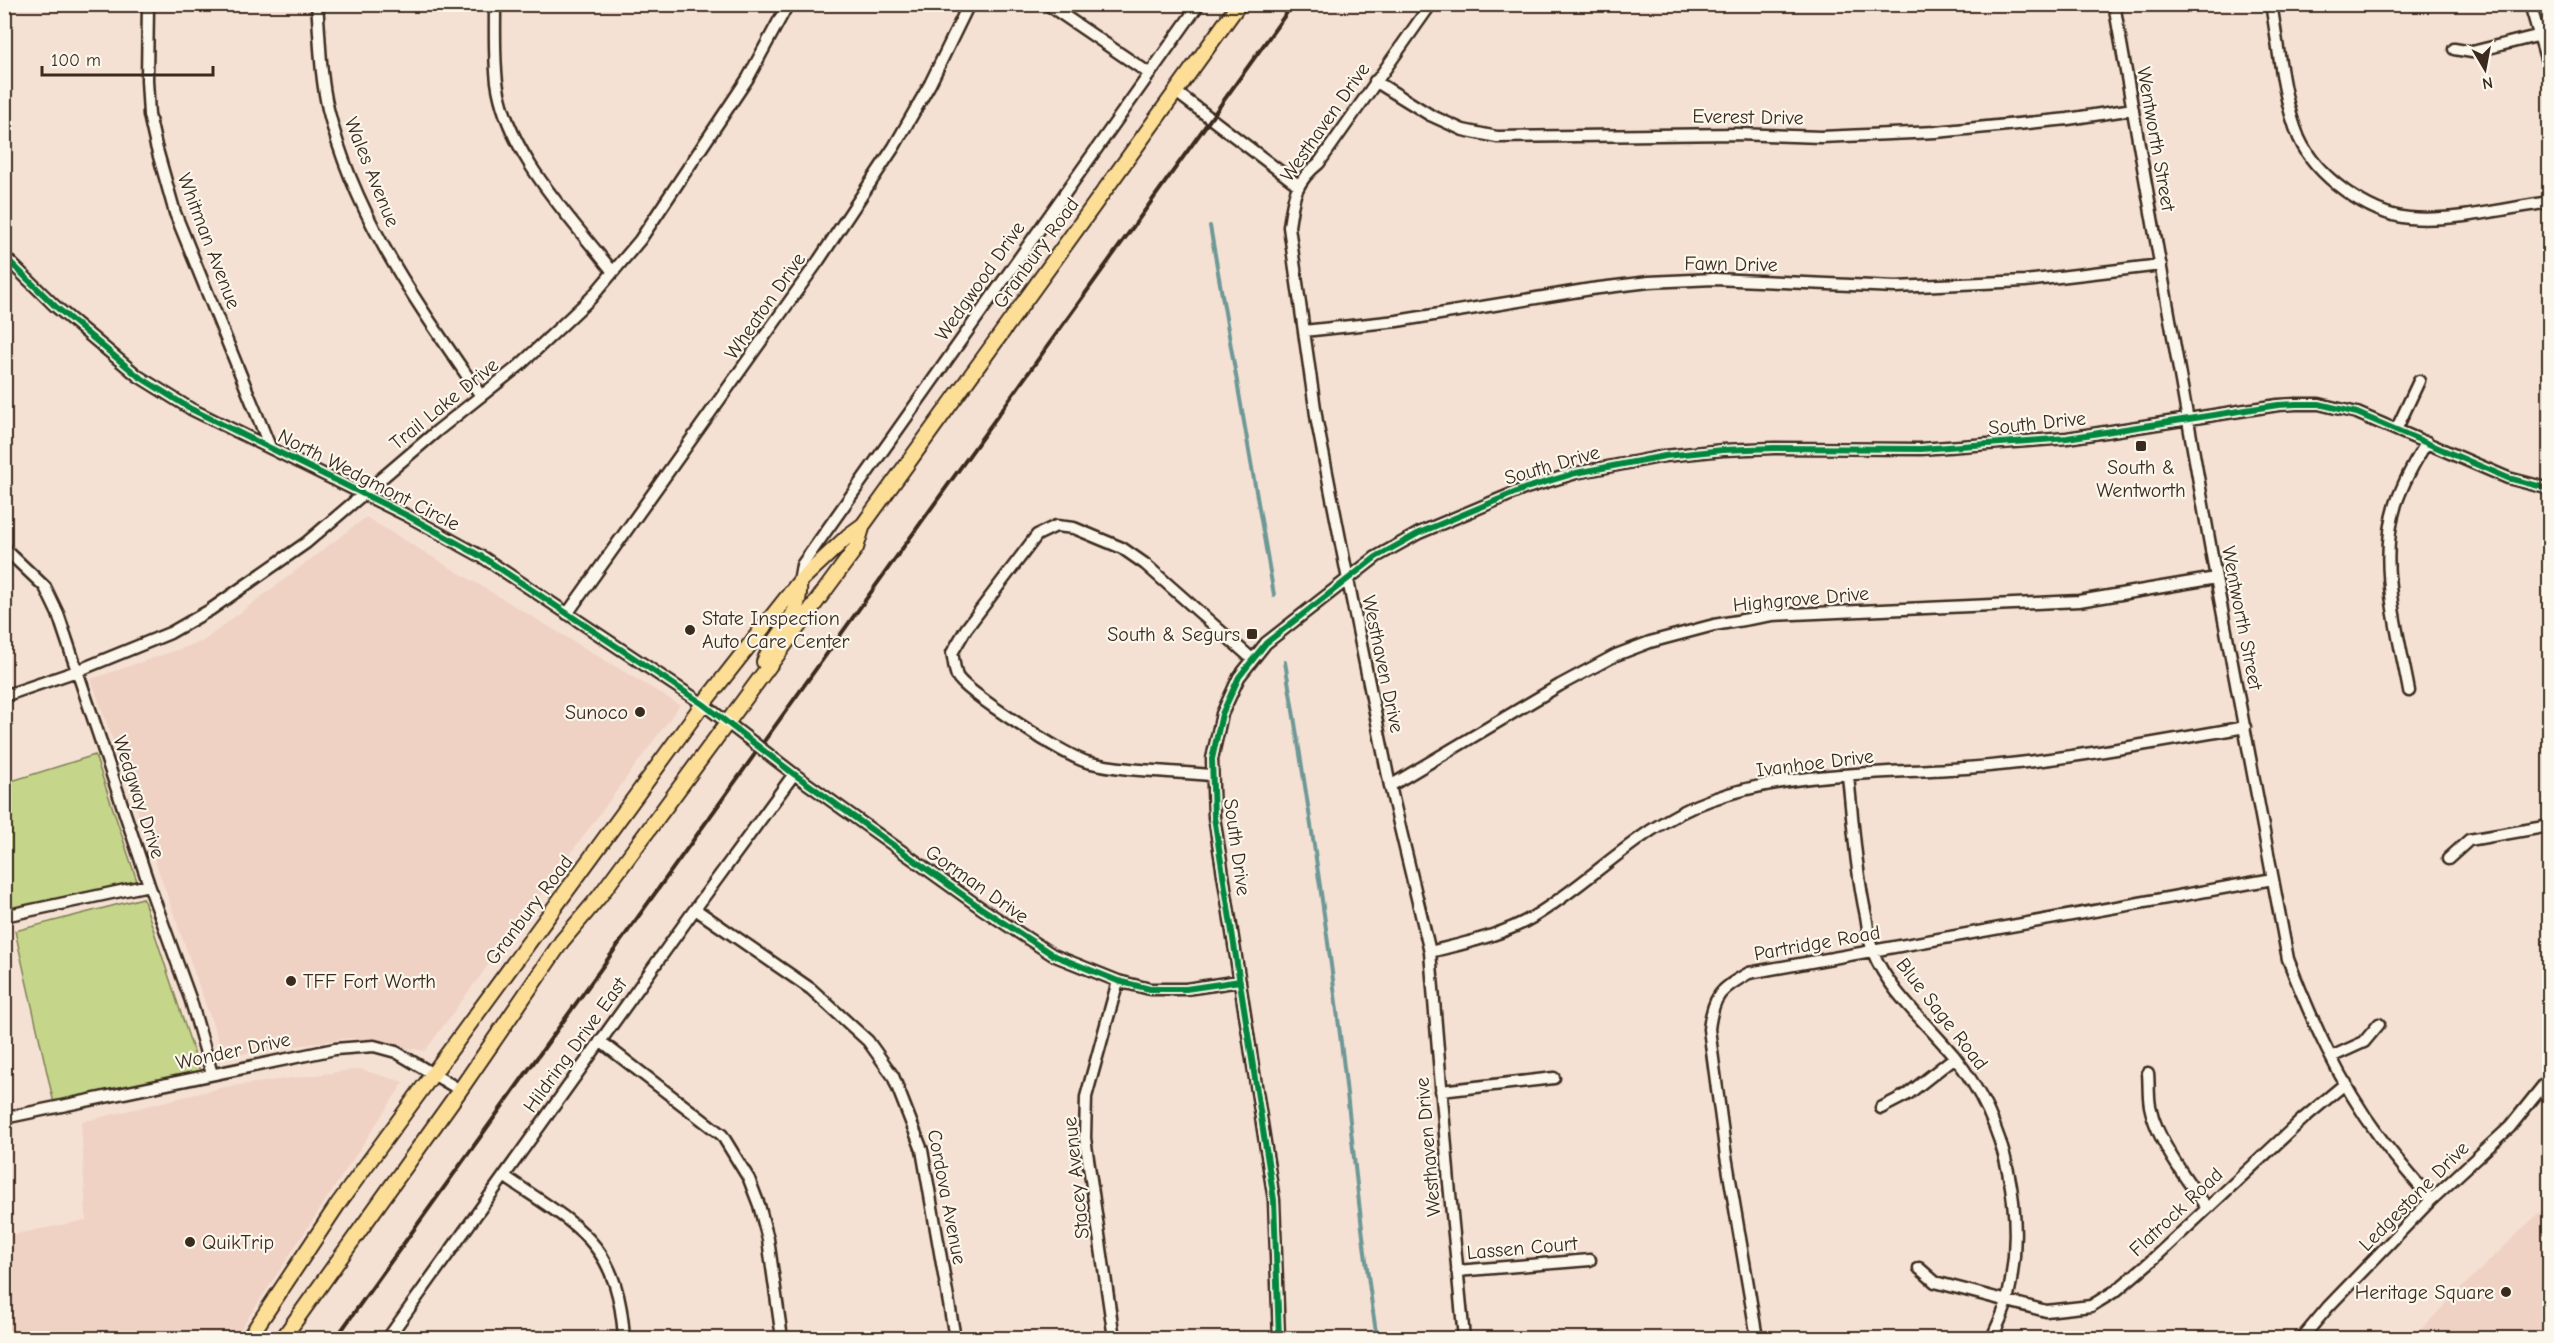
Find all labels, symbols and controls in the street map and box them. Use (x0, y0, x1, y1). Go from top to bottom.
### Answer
scale bar (42, 39, 213, 77)
north arrow (2455, 39, 2515, 99)
text: 100 m (51, 50, 101, 71)
street label: Westhaven Drive (1275, 58, 1375, 186)
street label: Wentworth Street (2132, 65, 2180, 214)
text: N (2481, 73, 2494, 93)
street label: Everest Drive (1692, 105, 1804, 129)
street label: Wales Avenue (339, 114, 405, 230)
street label: Whitman Avenue (172, 170, 246, 312)
street label: Granbury Road (988, 193, 1084, 313)
street label: Wedgwood Drive (930, 217, 1030, 345)
street label: Wheaton Drive (720, 248, 810, 364)
street label: Fawn Drive (1684, 252, 1778, 276)
street label: Trail Lake Drive (385, 353, 503, 455)
street label: South Drive (1987, 406, 2087, 440)
street label: North Wedgmont Circle (274, 424, 464, 536)
marker: South & Wentworth (2134, 439, 2148, 453)
street label: South Drive (1502, 440, 1602, 490)
place label: South & Wentworth (2096, 456, 2186, 502)
street label: Wentworth Street (2217, 544, 2267, 693)
street label: Highgrove Drive (1732, 582, 1870, 616)
street label: Westhaven Drive (1357, 593, 1409, 735)
place label: State Inspection Auto Care Center (702, 607, 850, 653)
marker: State Inspection Auto Care Center (683, 623, 697, 637)
place label: South & Segurs (1107, 623, 1240, 646)
marker: South & Segurs (1245, 627, 1259, 641)
place label: Sunoco (565, 701, 628, 724)
marker: Sunoco (633, 705, 647, 719)
street label: Wedgway Drive (108, 733, 170, 861)
street label: Ivanhoe Drive (1755, 744, 1875, 782)
street label: South Drive (1219, 797, 1255, 897)
street label: Gorman Drive (921, 840, 1033, 928)
street label: Granbury Road (480, 851, 578, 969)
street label: Partridge Road (1752, 921, 1882, 965)
street label: Blue Sage Road (1891, 954, 1993, 1074)
place label: TFF Fort Worth (303, 970, 436, 993)
street label: Hildring Drive East (518, 972, 632, 1117)
marker: TFF Fort Worth (284, 974, 298, 988)
street label: Wonder Drive (174, 1028, 292, 1074)
street label: Westhaven Drive (1410, 1076, 1446, 1218)
street label: Stacey Avenue (1058, 1116, 1094, 1240)
street label: Cordova Avenue (923, 1128, 971, 1266)
street label: Ledgestone Drive (2354, 1136, 2474, 1256)
street label: Flatrock Road (2125, 1163, 2227, 1261)
place label: QuikTrip (202, 1231, 274, 1254)
street label: Lassen Court (1466, 1232, 1580, 1264)
marker: QuikTrip (183, 1235, 197, 1249)
place label: Heritage Square (2355, 1281, 2494, 1304)
marker: Heritage Square (2499, 1285, 2513, 1299)

